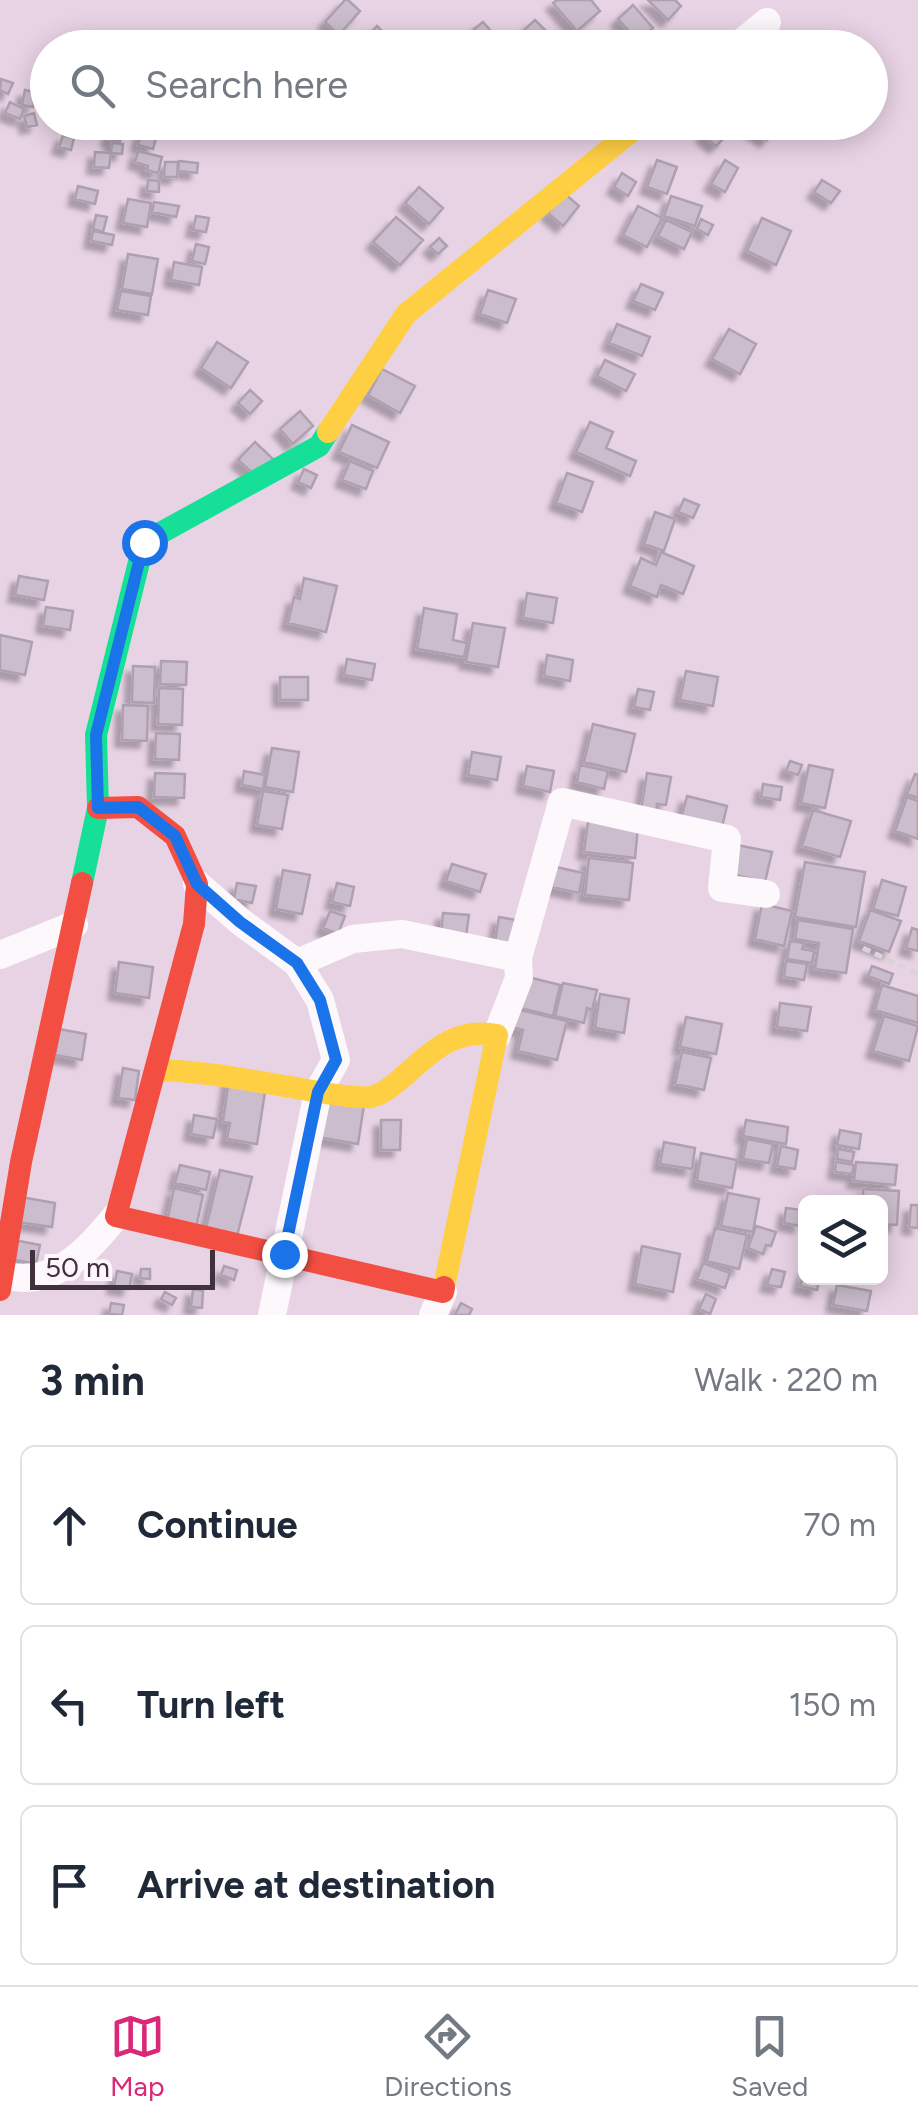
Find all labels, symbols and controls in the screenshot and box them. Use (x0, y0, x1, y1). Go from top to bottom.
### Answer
search box (30, 30, 888, 140)
icon: search (65, 58, 120, 113)
text: Search here (145, 62, 348, 108)
route start (122, 520, 168, 566)
map controls (798, 1195, 888, 1285)
button: layers (798, 1195, 888, 1285)
route end (262, 1232, 308, 1278)
scale bar (30, 1245, 215, 1290)
text: 50 m (45, 1250, 110, 1284)
text: 3 min (40, 1355, 145, 1406)
text: Walk · 220 m (694, 1361, 878, 1399)
icon: ahead (42, 1498, 97, 1553)
text: Continue (137, 1502, 298, 1548)
text: 70 m (803, 1506, 876, 1544)
icon: left (42, 1678, 97, 1733)
text: Turn left (137, 1682, 285, 1728)
text: 150 m (789, 1686, 876, 1724)
icon: arrive (42, 1858, 97, 1913)
text: Arrive at destination (137, 1862, 495, 1908)
tab: Map (110, 2009, 165, 2103)
tab: Directions (384, 2009, 512, 2103)
tab: Saved (731, 2009, 808, 2103)

